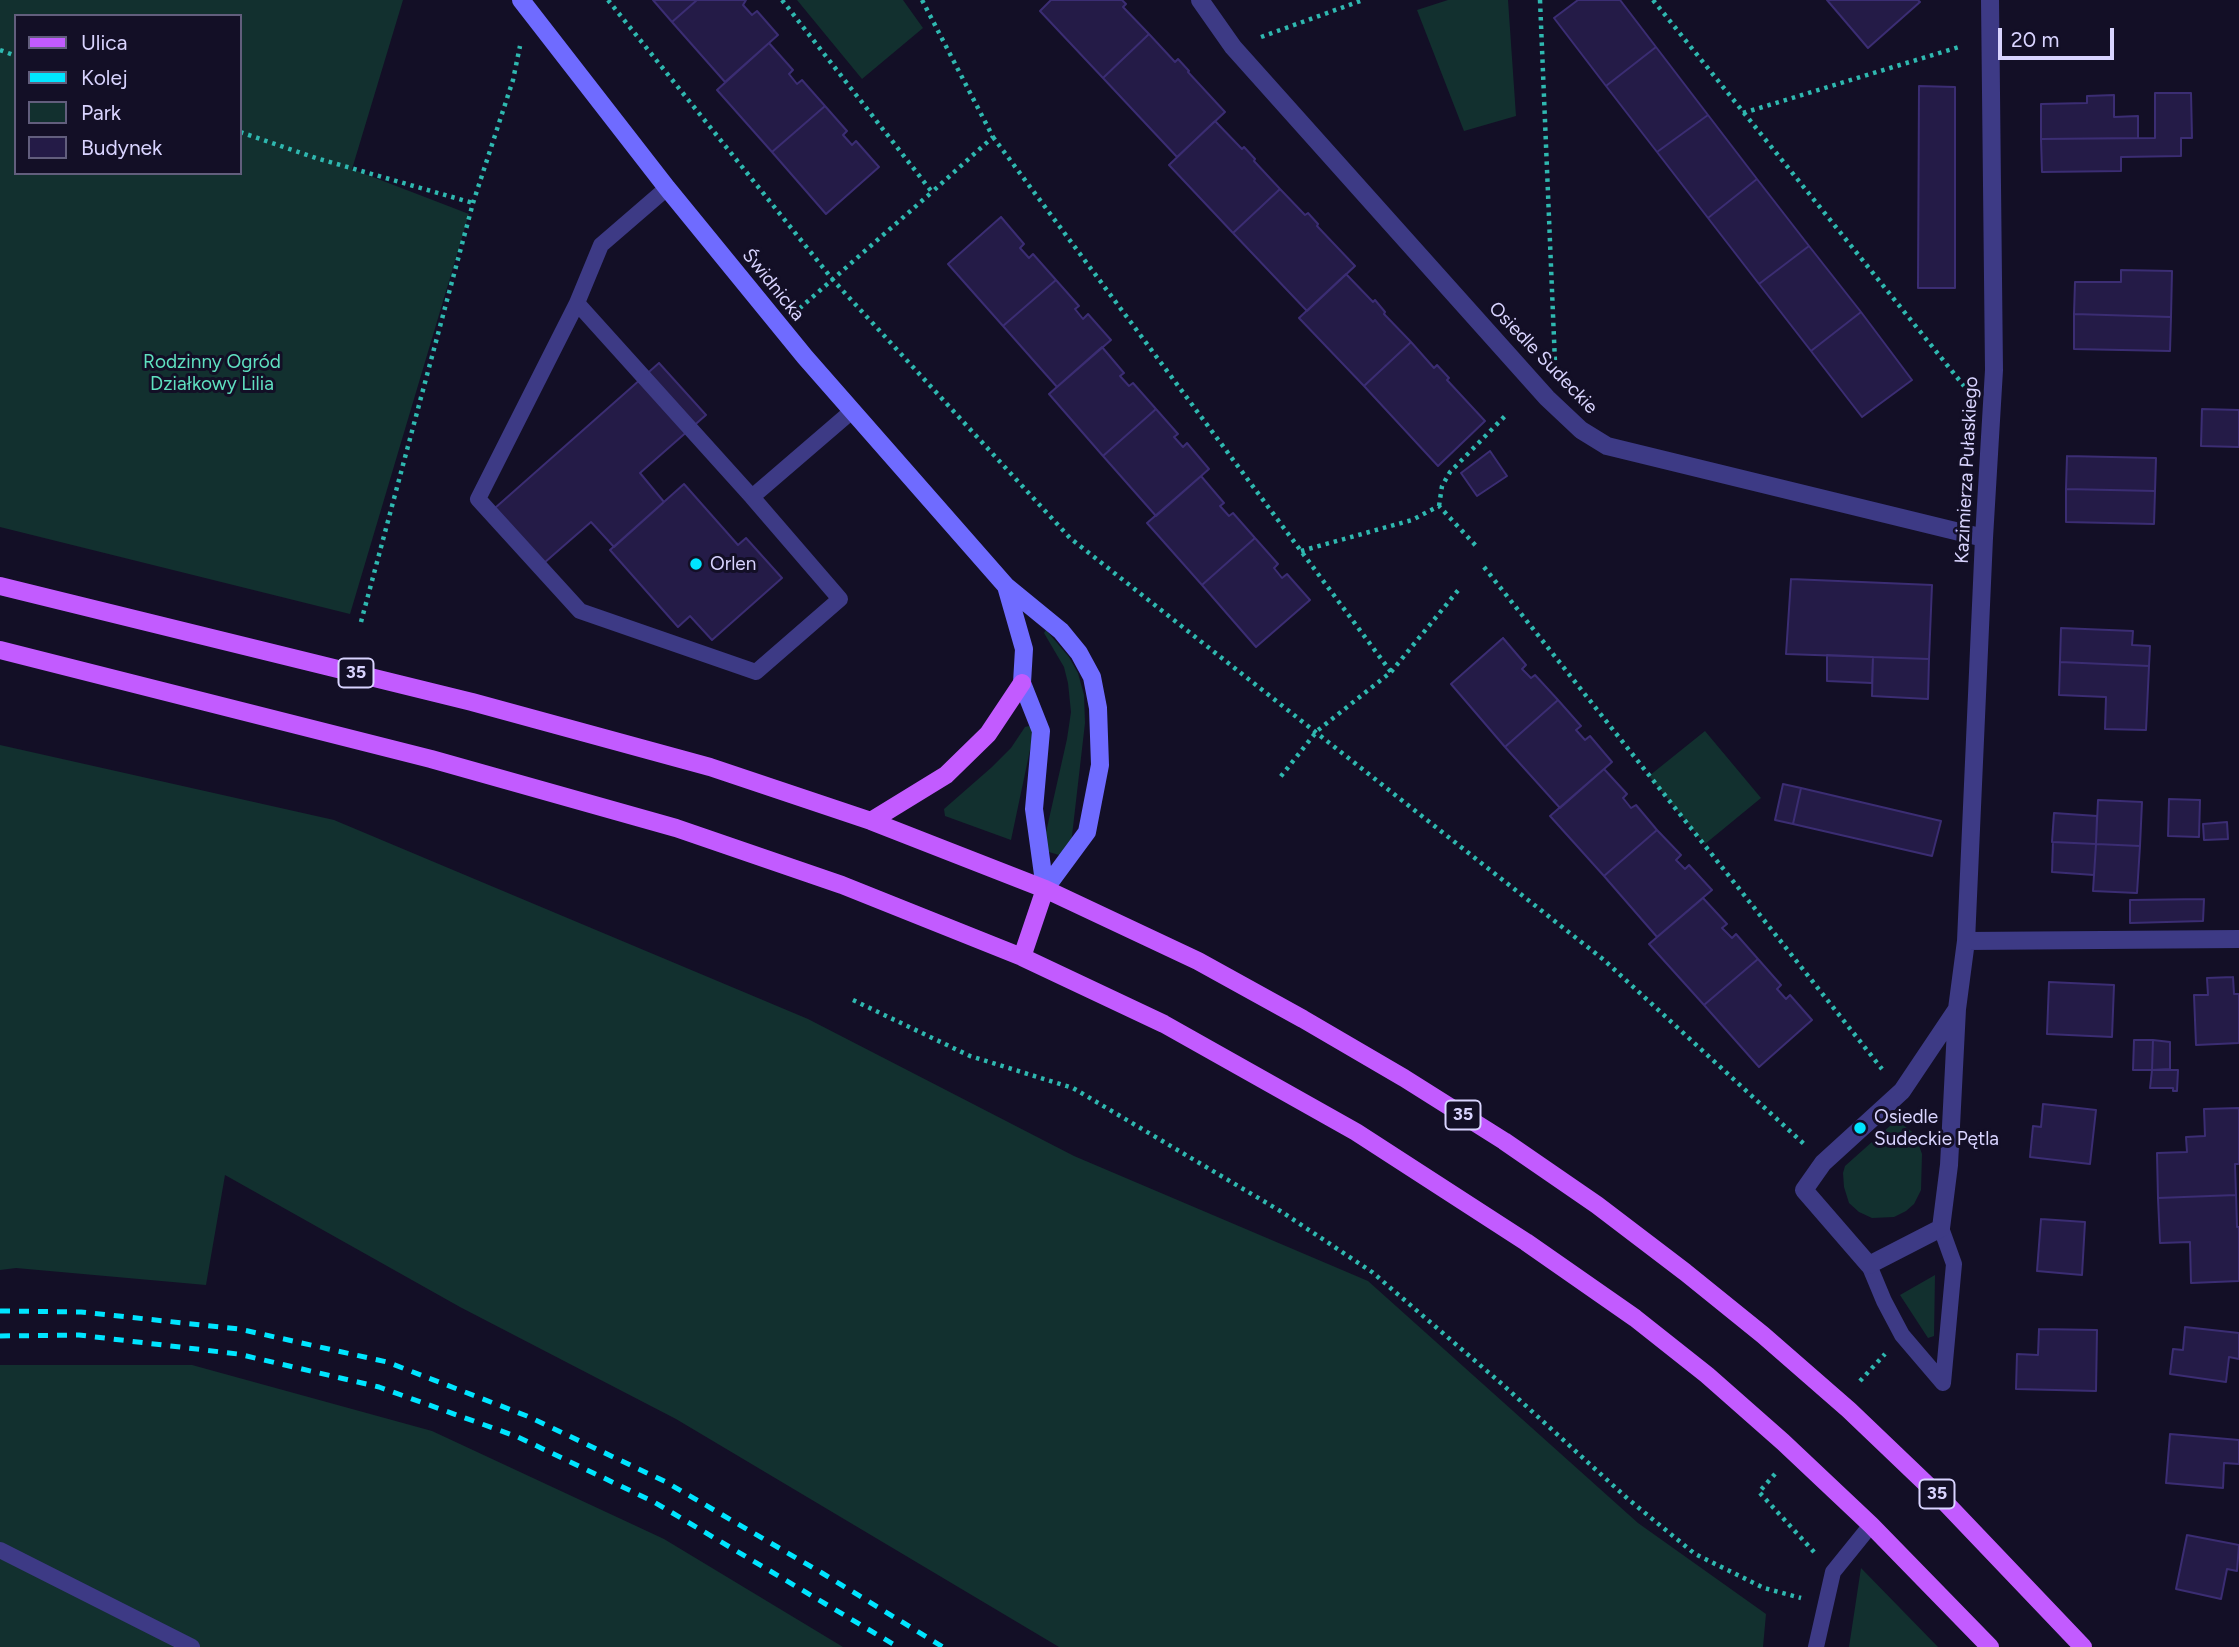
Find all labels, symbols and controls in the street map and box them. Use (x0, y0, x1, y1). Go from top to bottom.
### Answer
legend (14, 14, 242, 175)
scale bar (2001, 14, 2116, 58)
text: 20 m (2011, 27, 2059, 52)
text: Ulica (81, 30, 127, 55)
text: Kolej (81, 65, 128, 90)
text: Park (81, 100, 121, 125)
text: Budynek (81, 135, 162, 160)
street label: Świdnicka (737, 244, 809, 326)
street label: Osiedle Sudeckie (1484, 297, 1602, 419)
park label: Rodzinny Ogród Działkowy Lilia (143, 351, 281, 395)
street label: Kazimierza Pułaskiego (1951, 376, 1983, 564)
place label: Orlen (710, 553, 756, 575)
marker: Orlen (688, 556, 704, 572)
road number: 35 (338, 658, 374, 688)
road number: 35 (1446, 1100, 1480, 1130)
place label: Osiedle Sudeckie Pętla (1874, 1106, 1999, 1150)
marker: Osiedle Sudeckie Pętla (1852, 1120, 1868, 1136)
road number: 35 (1920, 1479, 1954, 1508)

